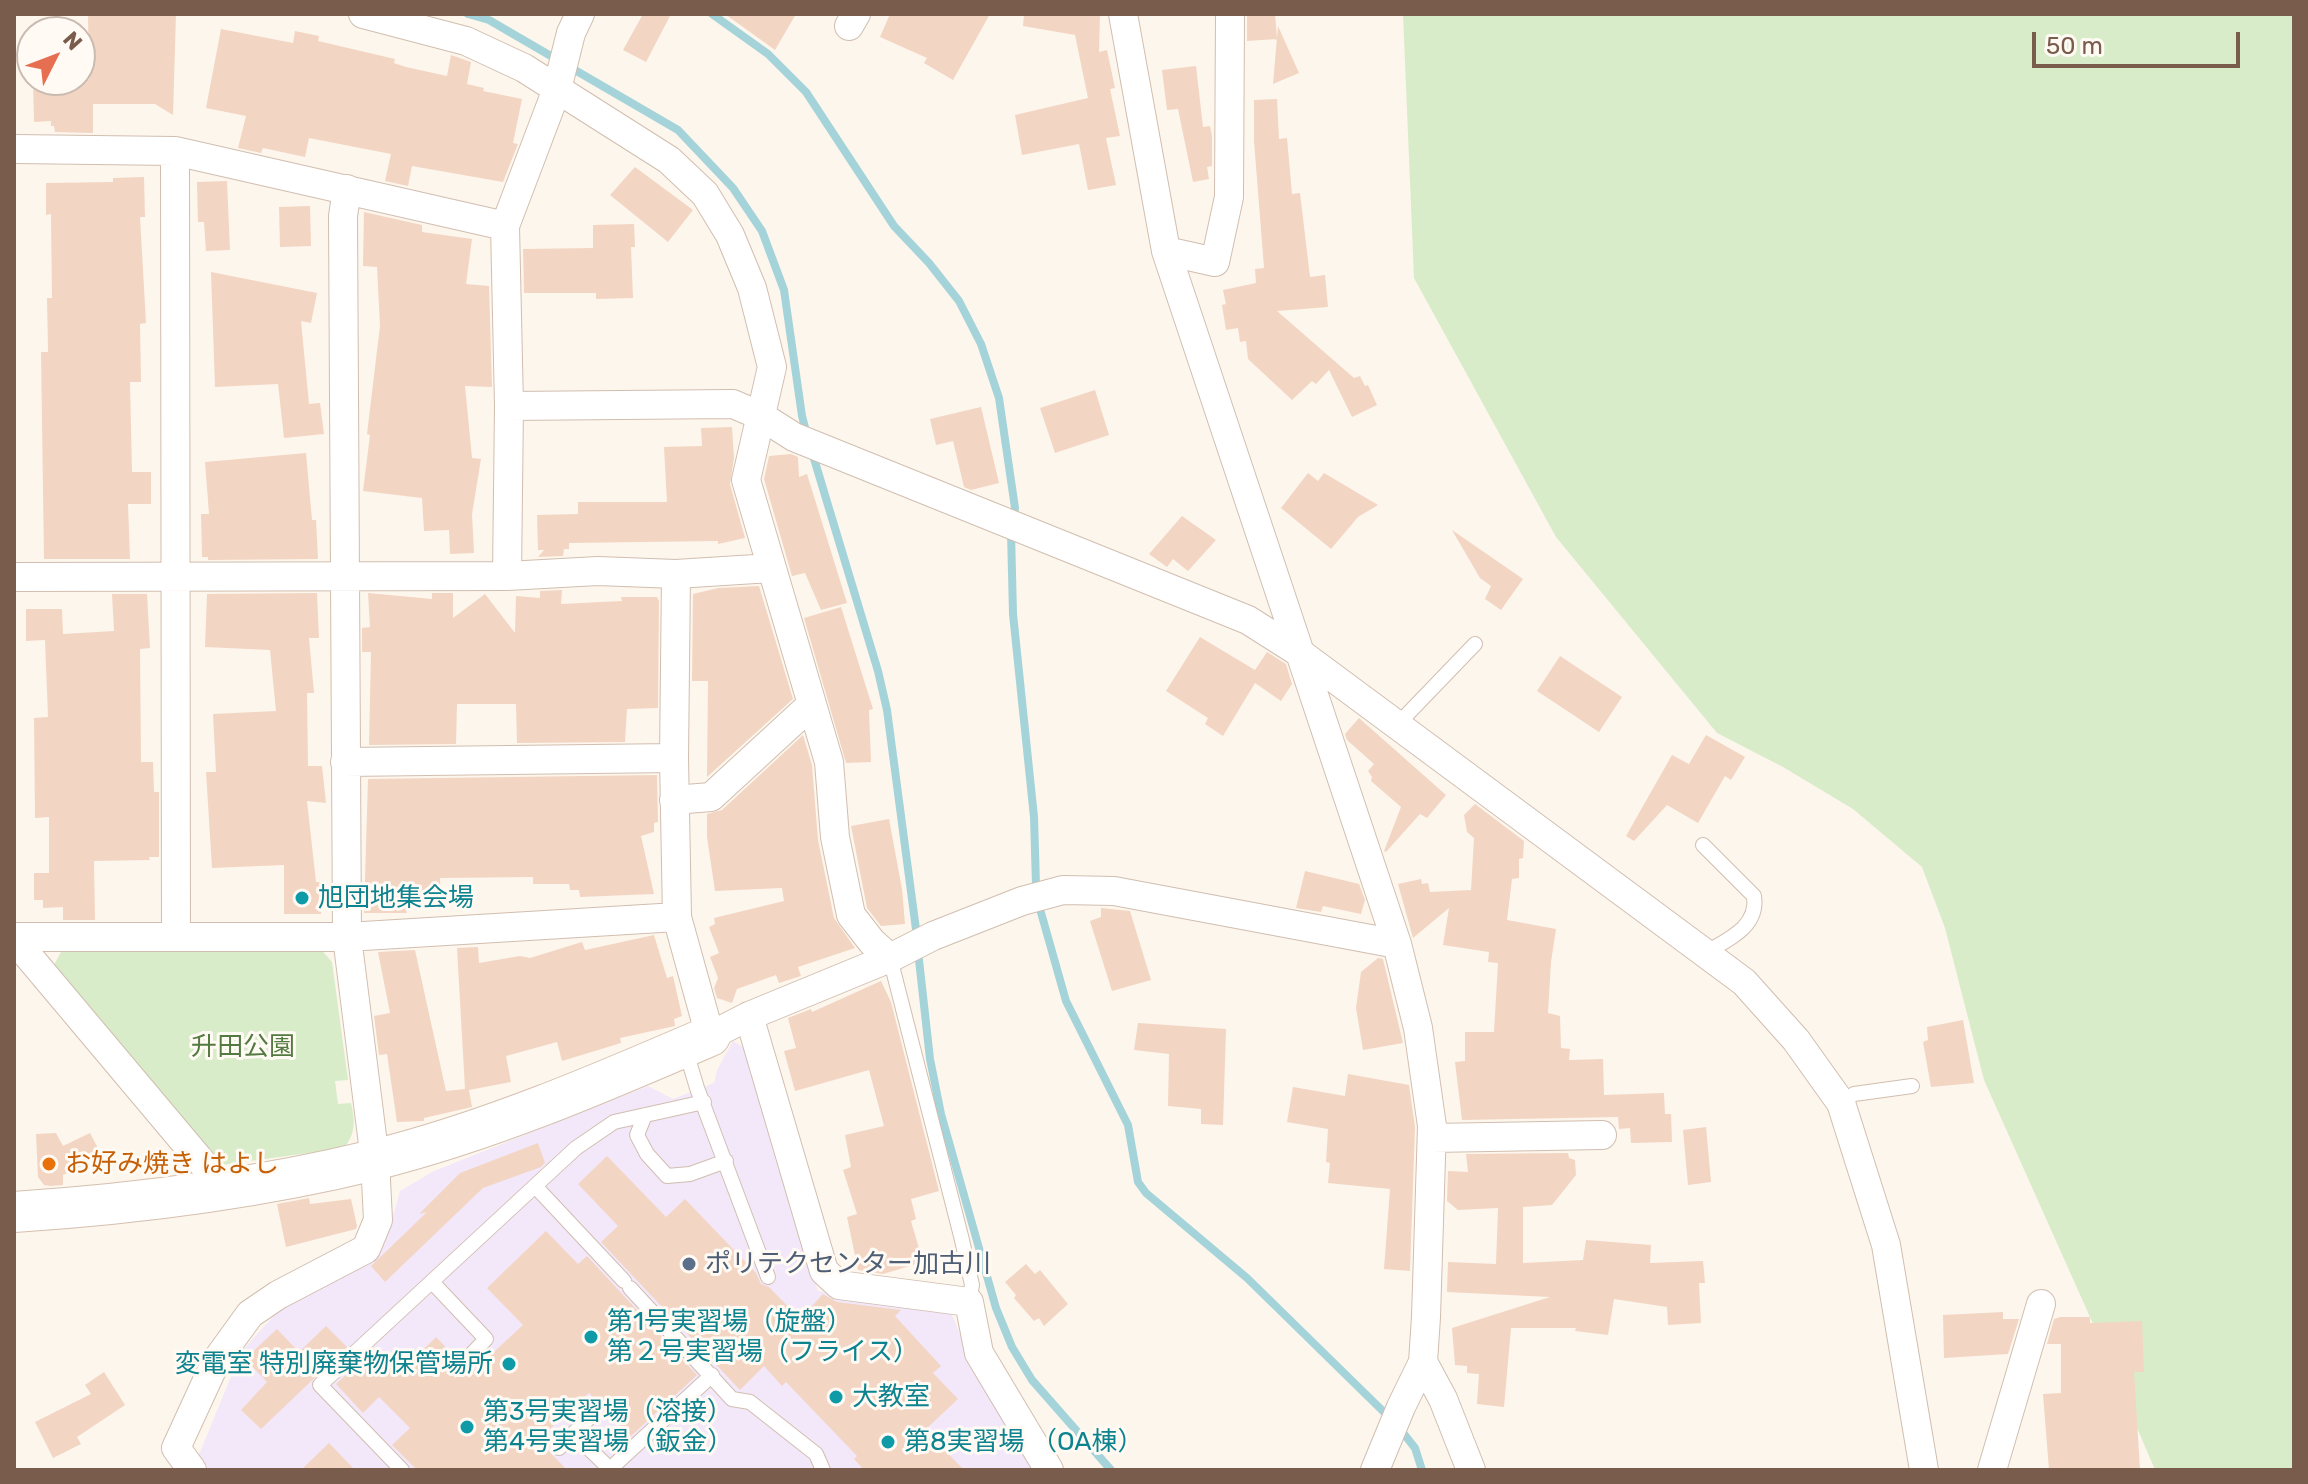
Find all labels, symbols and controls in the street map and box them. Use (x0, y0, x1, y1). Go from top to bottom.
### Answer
north arrow (16, 16, 96, 96)
scale bar (2036, 16, 2244, 66)
text: N (57, 26, 88, 56)
text: 50 m (2046, 32, 2103, 60)
place label: 旭団地集会場 (318, 882, 474, 914)
marker: 旭団地集会場 (293, 889, 311, 907)
park label: 升田公園 (191, 1031, 295, 1063)
place label: お好み焼き はよし (65, 1148, 279, 1180)
marker: お好み焼き はよし (40, 1155, 58, 1173)
place label: ポリテクセンター加古川 (705, 1248, 991, 1280)
marker: ポリテクセンター加古川 (680, 1255, 698, 1273)
place label: 第1号実習場（旋盤） 第２号実習場（フライス） (607, 1306, 919, 1368)
marker: 第1号実習場（旋盤） 第２号実習場（フライス） (582, 1328, 600, 1346)
place label: 変電室 特別廃棄物保管場所 (175, 1348, 493, 1380)
marker: 変電室 特別廃棄物保管場所 (500, 1355, 518, 1373)
place label: 大教室 (852, 1381, 930, 1413)
marker: 大教室 (827, 1388, 845, 1406)
place label: 第3号実習場（溶接） 第4号実習場（鈑金） (483, 1396, 733, 1458)
marker: 第3号実習場（溶接） 第4号実習場（鈑金） (458, 1418, 476, 1436)
place label: 第8実習場 （OA棟） (904, 1426, 1144, 1458)
marker: 第8実習場 （OA棟） (879, 1433, 897, 1451)

